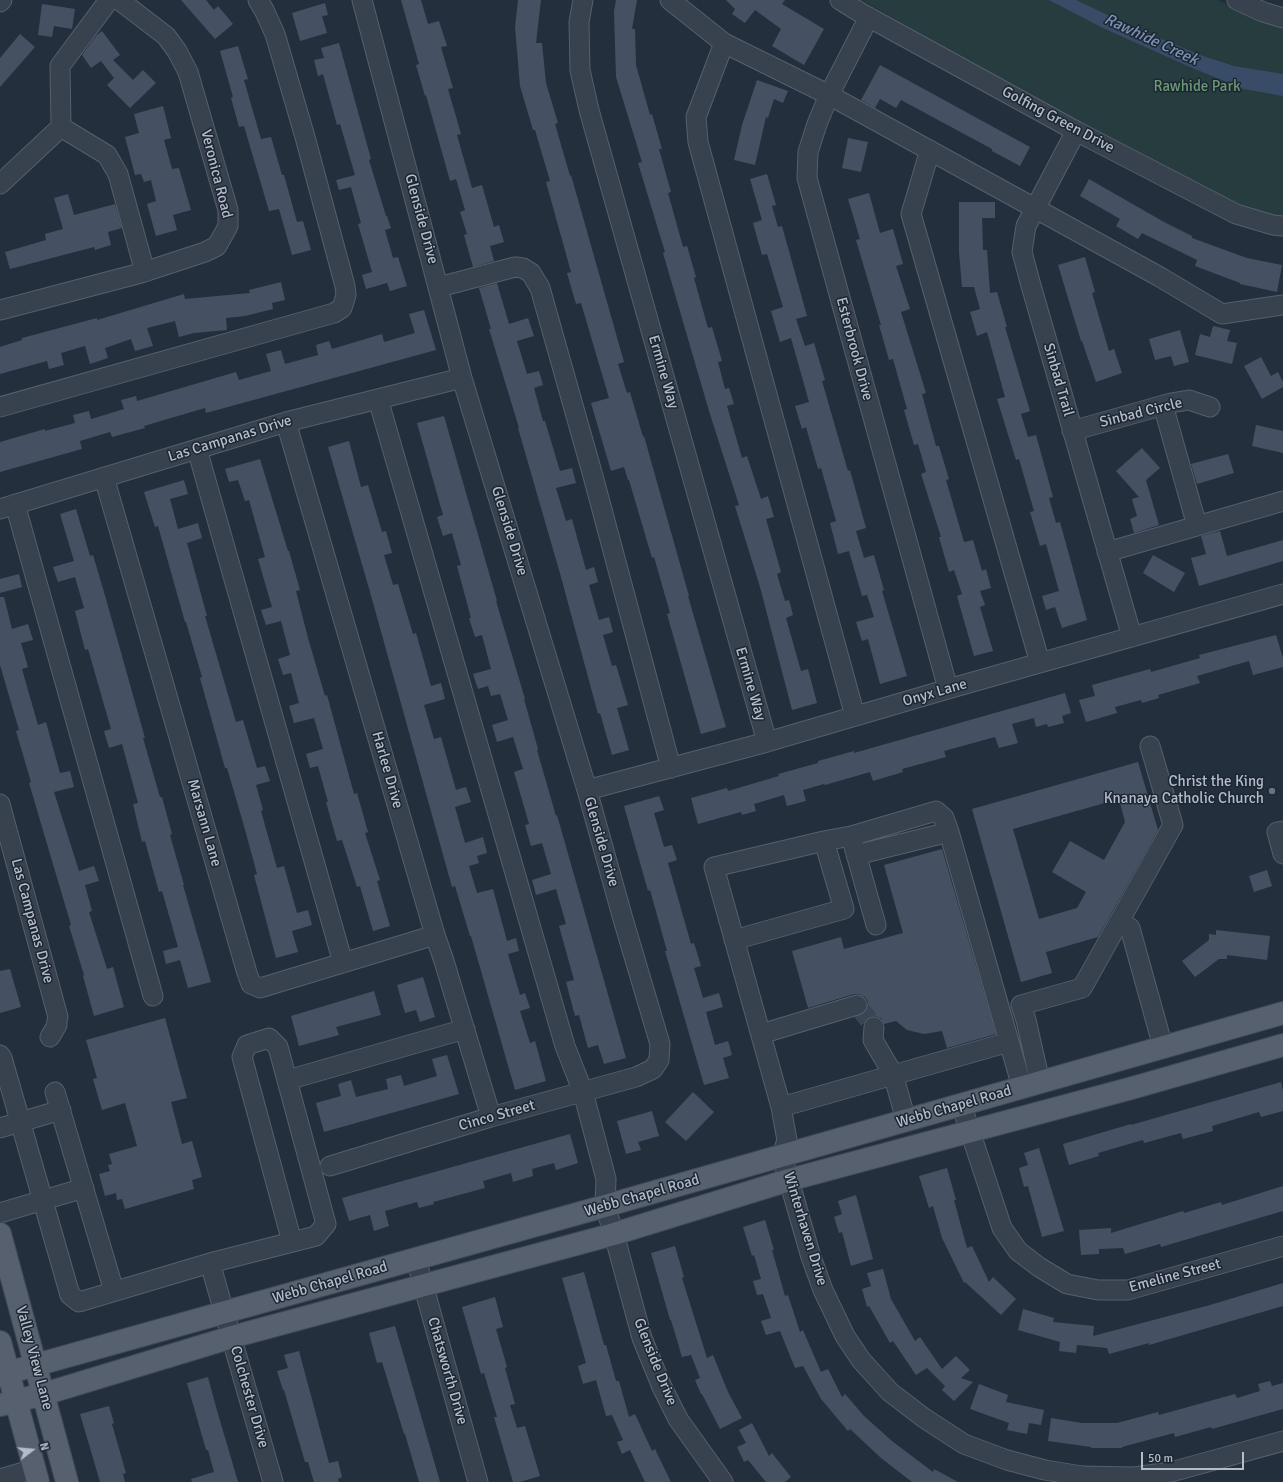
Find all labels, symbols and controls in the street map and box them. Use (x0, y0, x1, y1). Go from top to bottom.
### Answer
water label: Rawhide Creek (1101, 10, 1201, 70)
park label: Rawhide Park (1154, 78, 1240, 96)
street label: Golfing Green Drive (999, 83, 1117, 157)
street label: Veronica Road (196, 128, 236, 220)
street label: Glenside Drive (400, 172, 442, 266)
street label: Esterbrook Drive (832, 295, 876, 403)
street label: Ermine Way (644, 333, 682, 411)
street label: Sinbad Trail (1039, 341, 1077, 419)
street label: Sinbad Circle (1098, 394, 1184, 432)
street label: Las Campanas Drive (166, 412, 294, 466)
street label: Glenside Drive (487, 484, 531, 578)
street label: Ermine Way (731, 645, 769, 723)
street label: Onyx Lane (901, 675, 969, 711)
street label: Harlee Drive (367, 729, 407, 811)
place label: Christ the King Knanaya Catholic Church (1104, 773, 1264, 808)
street label: Marsann Lane (183, 777, 225, 869)
marker: Christ the King Knanaya Catholic Church (1267, 786, 1277, 796)
street label: Glenside Drive (580, 795, 622, 889)
street label: Las Campanas Drive (7, 857, 57, 985)
street label: Webb Chapel Road (894, 1082, 1014, 1132)
street label: Cinco Street (457, 1097, 537, 1135)
street label: Winterhaven Drive (779, 1170, 831, 1288)
street label: Webb Chapel Road (582, 1171, 702, 1221)
street label: Emeline Street (1127, 1255, 1223, 1297)
street label: Webb Chapel Road (270, 1258, 390, 1308)
street label: Valley View Lane (11, 1304, 57, 1412)
street label: Chatsworth Drive (423, 1315, 471, 1427)
street label: Glenside Drive (629, 1316, 681, 1408)
street label: Colchester Drive (226, 1344, 272, 1450)
north arrow (12, 1430, 52, 1470)
text: N (37, 1441, 51, 1452)
scale bar (1143, 1444, 1246, 1470)
text: 50 m (1148, 1451, 1173, 1466)

